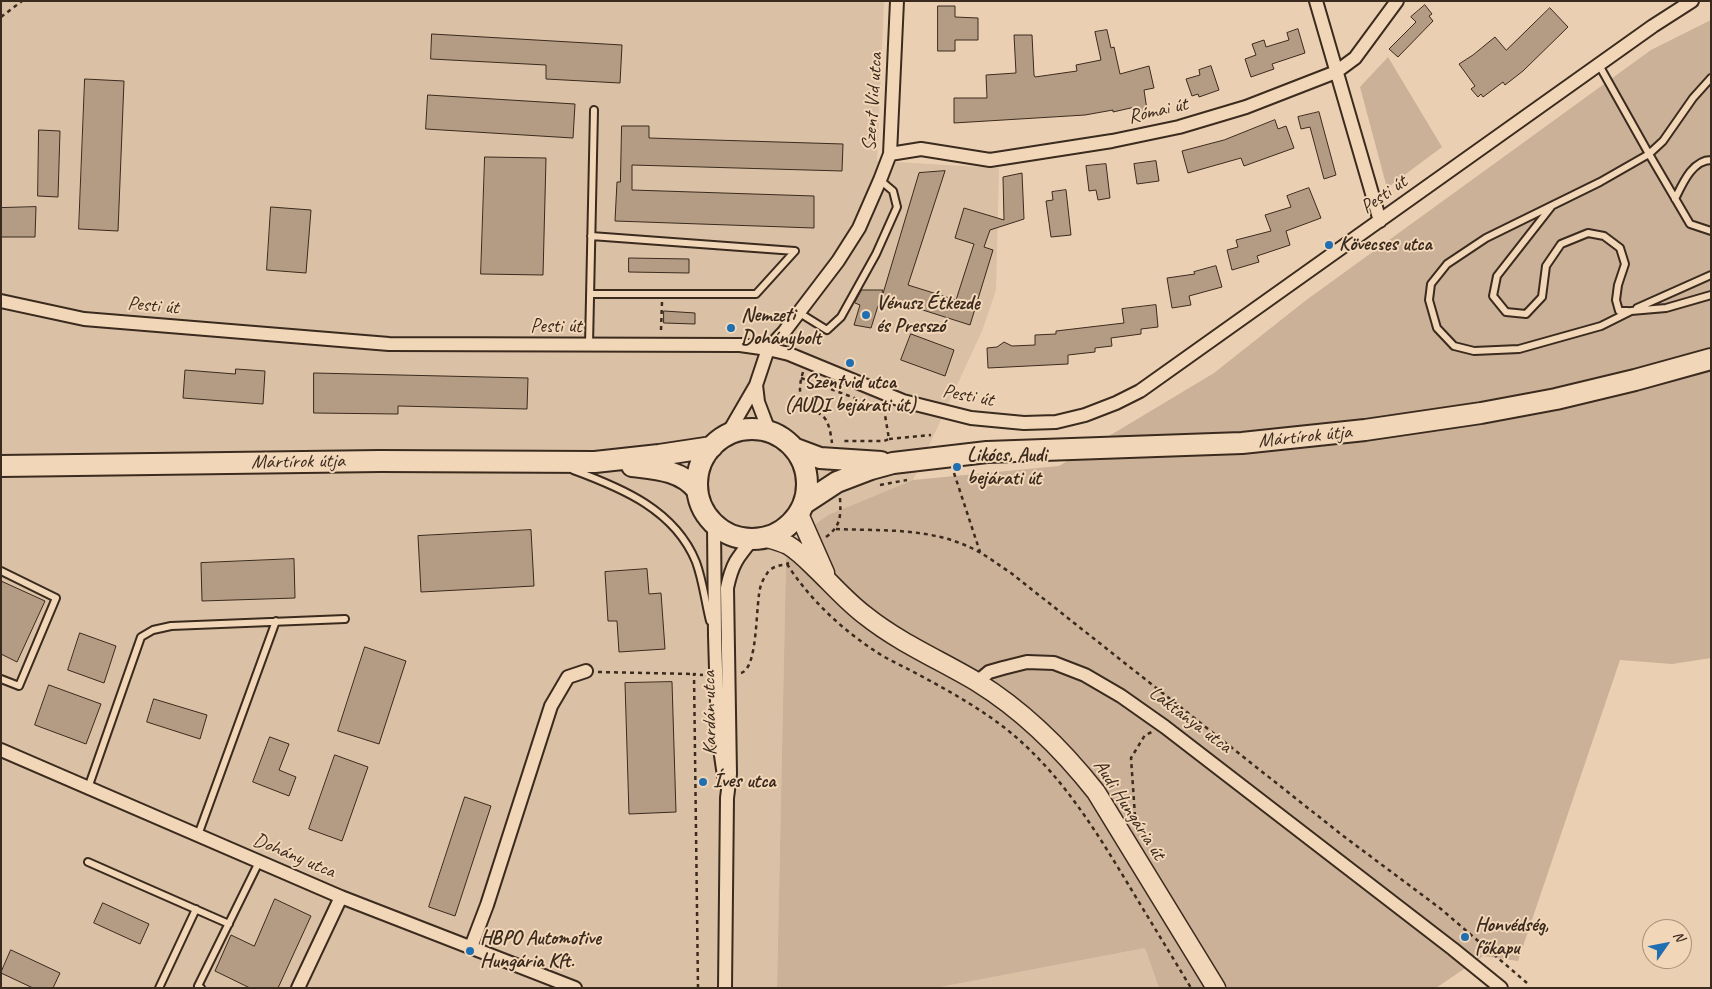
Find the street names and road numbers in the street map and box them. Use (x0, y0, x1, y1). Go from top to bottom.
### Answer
street label: Szent Vid utca (858, 52, 888, 152)
street label: Római út (1126, 93, 1190, 129)
street label: Pesti út (1356, 170, 1412, 220)
street label: Pesti út (126, 292, 180, 320)
street label: Pesti út (530, 315, 582, 339)
street label: Pesti út (940, 379, 996, 413)
street label: Mártírok útja (1257, 420, 1353, 454)
street label: Mártírok útja (251, 449, 345, 475)
street label: Kardán utca (697, 670, 723, 756)
street label: Laktanya utca (1144, 681, 1236, 759)
street label: Audi Hungária út (1088, 755, 1170, 865)
street label: Dohány utca (249, 828, 339, 884)

